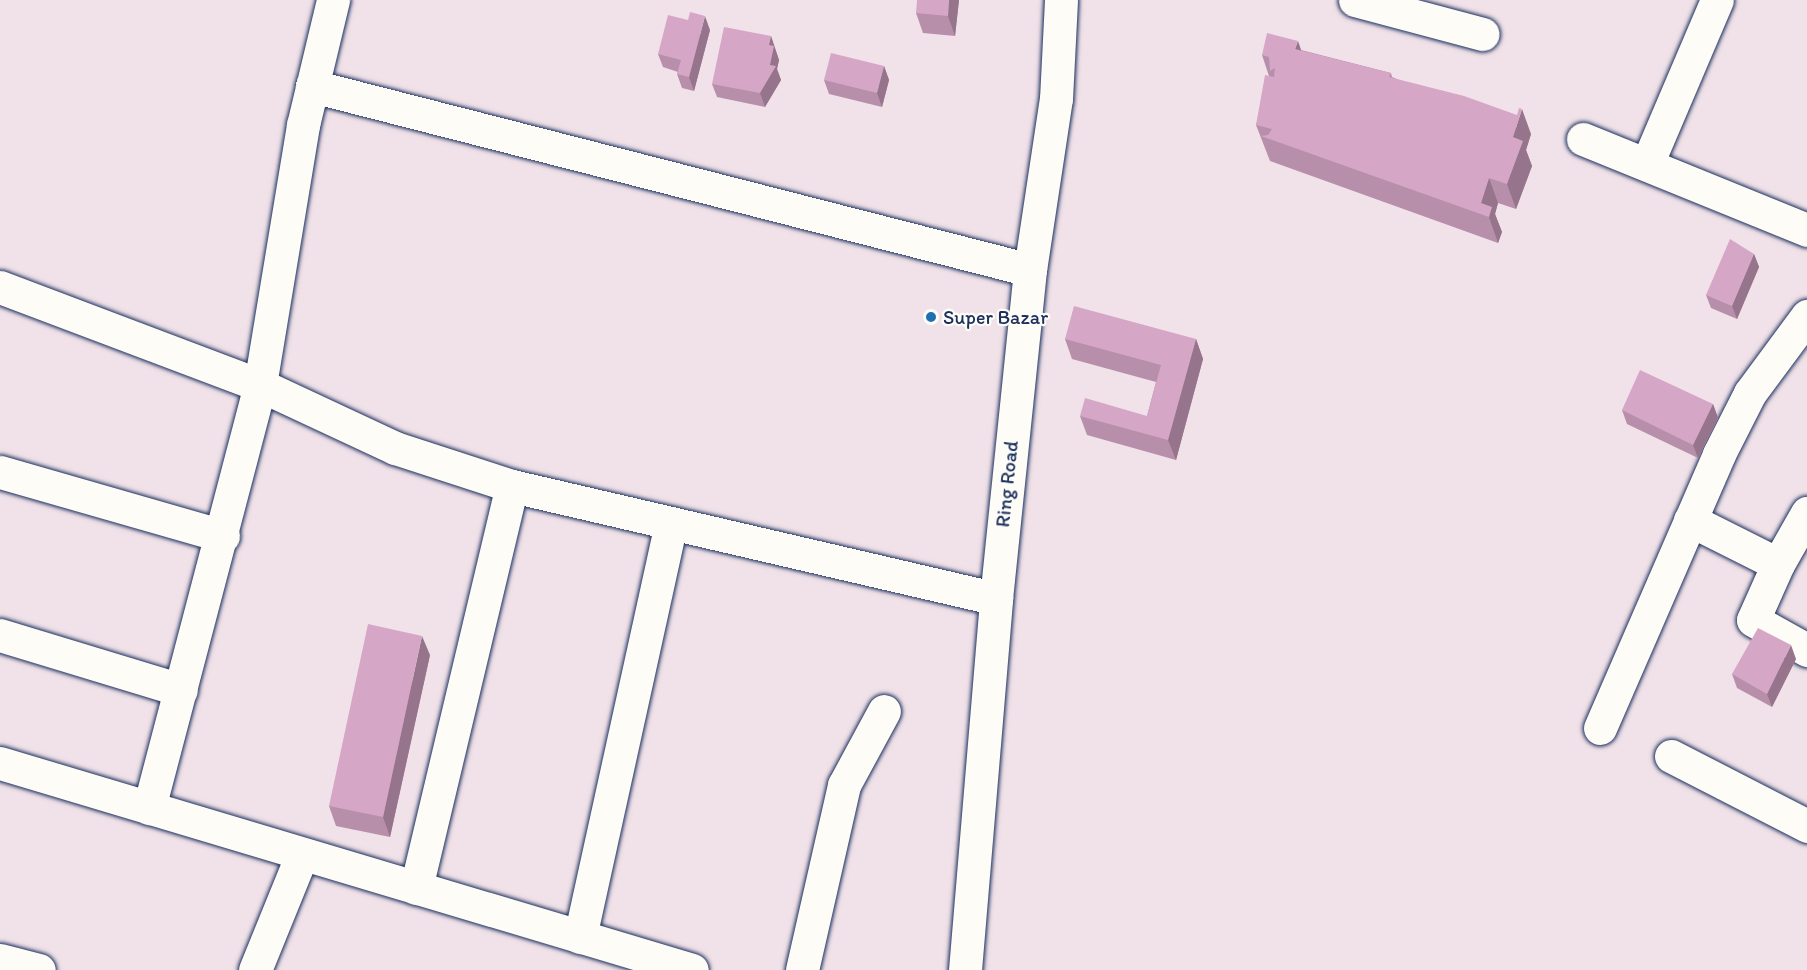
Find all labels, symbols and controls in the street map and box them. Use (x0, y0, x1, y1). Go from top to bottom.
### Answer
place label: Super Bazar (943, 305, 1047, 329)
marker: Super Bazar (924, 310, 938, 324)
street label: Ring Road (991, 440, 1023, 528)

